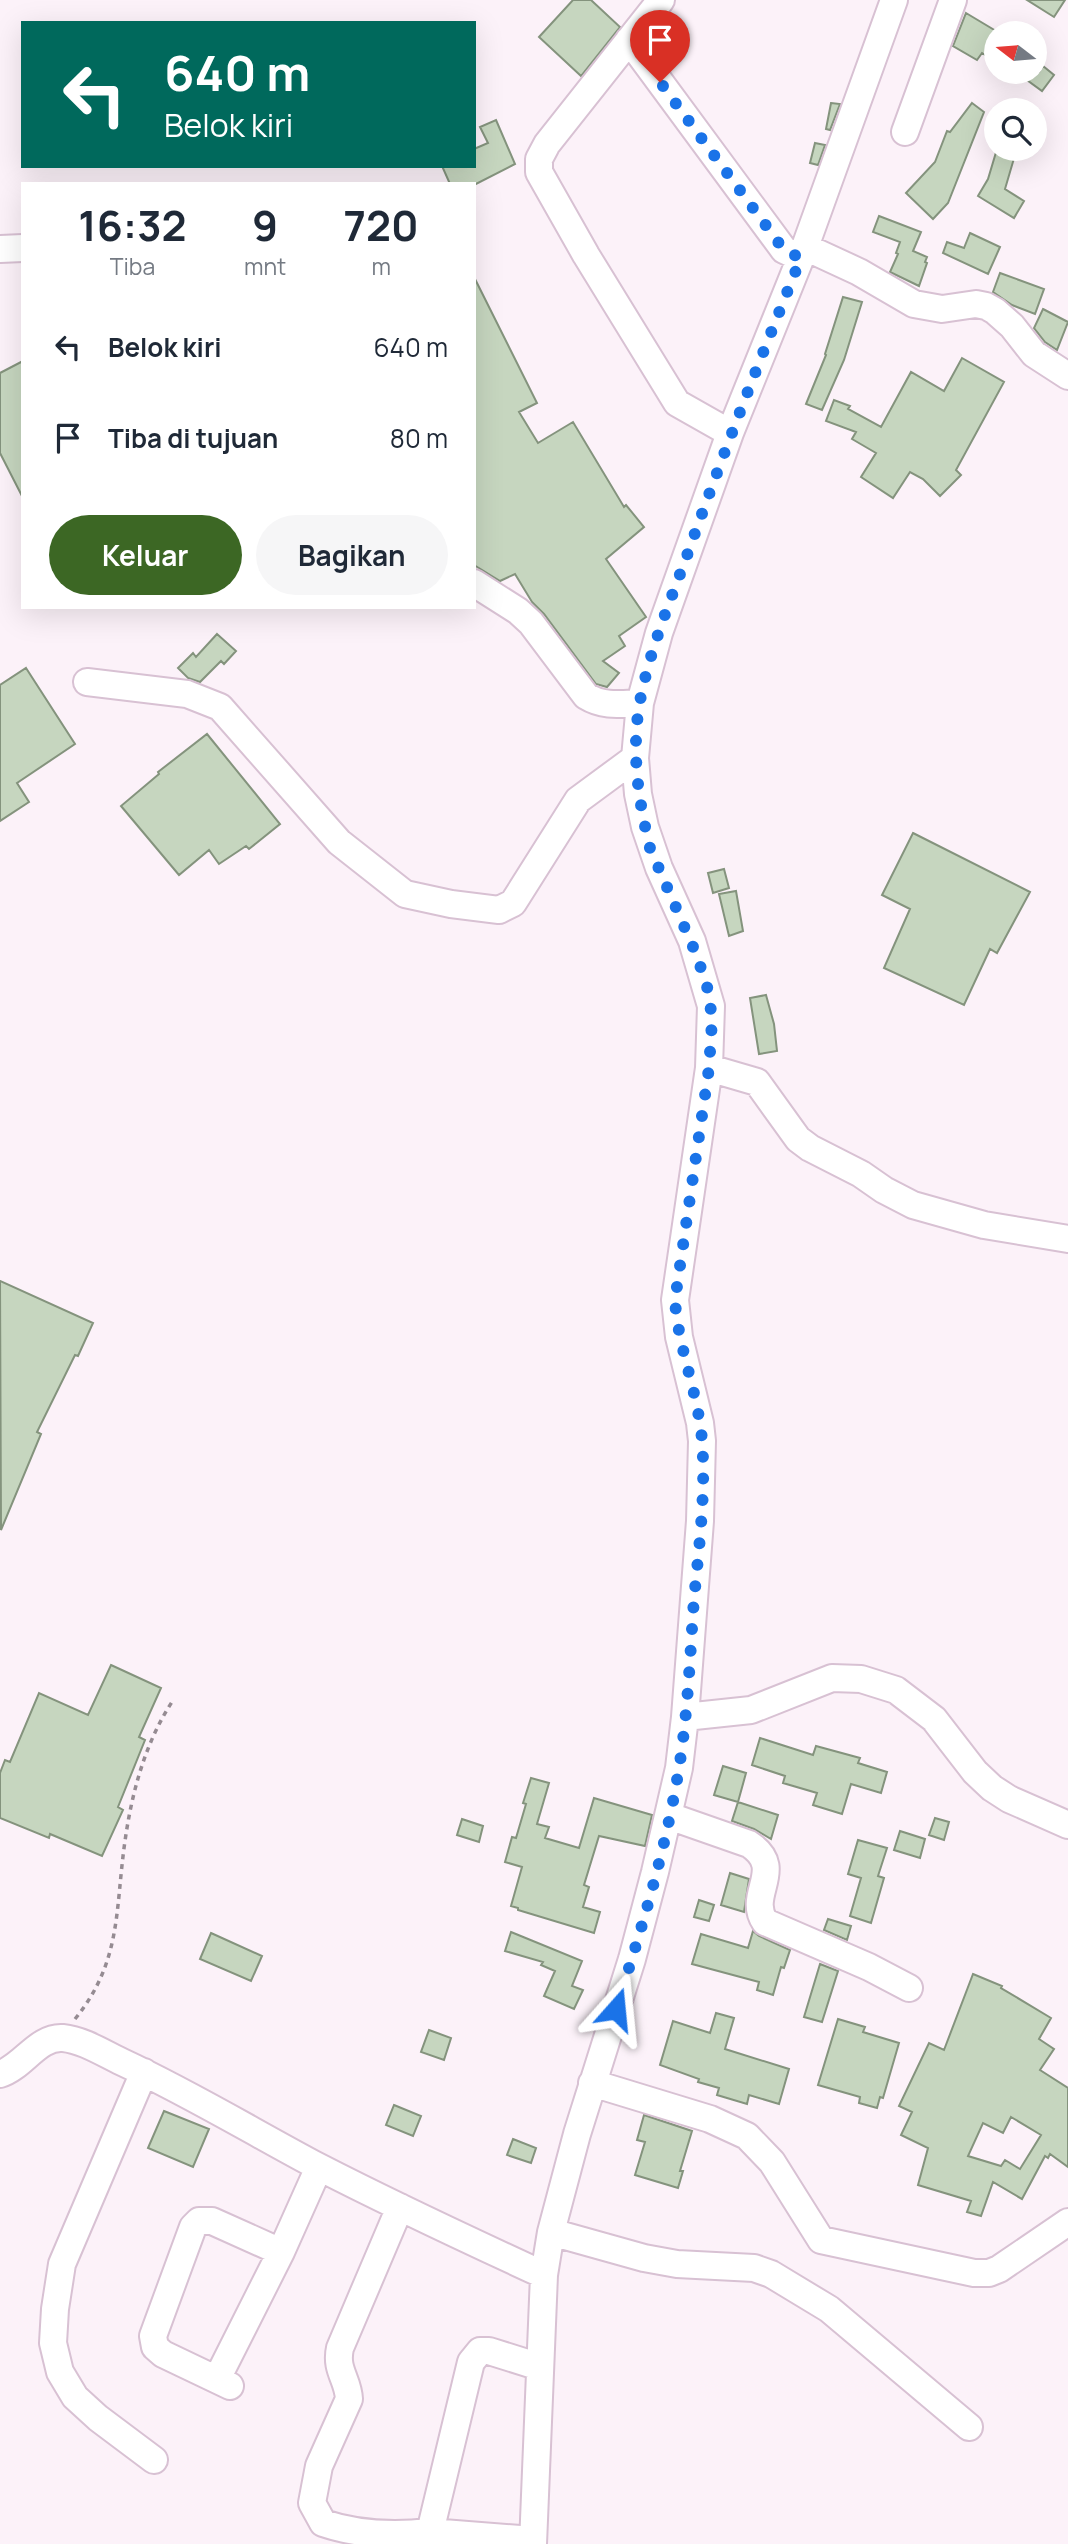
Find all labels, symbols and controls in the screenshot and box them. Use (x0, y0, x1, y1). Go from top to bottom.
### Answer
pin (630, 10, 690, 82)
icon: arrive (641, 21, 679, 59)
north arrow (984, 21, 1046, 84)
map controls (984, 21, 1047, 161)
text: 640 m (164, 39, 310, 106)
icon: left (49, 49, 140, 140)
button: search (984, 98, 1047, 161)
text: Belok kiri (164, 103, 293, 147)
text: 16:32 (78, 196, 187, 254)
text: 9 (252, 196, 278, 254)
text: 720 (344, 196, 419, 254)
text: Tiba (110, 250, 155, 282)
text: mnt (244, 250, 286, 282)
text: m (371, 250, 391, 282)
icon: left (49, 328, 87, 366)
text: Belok kiri (108, 329, 222, 365)
text: 640 m (373, 329, 448, 365)
icon: arrive (49, 419, 87, 457)
text: Tiba di tujuan (108, 420, 278, 456)
text: 80 m (390, 420, 448, 456)
button: Keluar (49, 515, 242, 595)
button: Bagikan (256, 515, 448, 595)
position arrow (579, 1972, 653, 2046)

